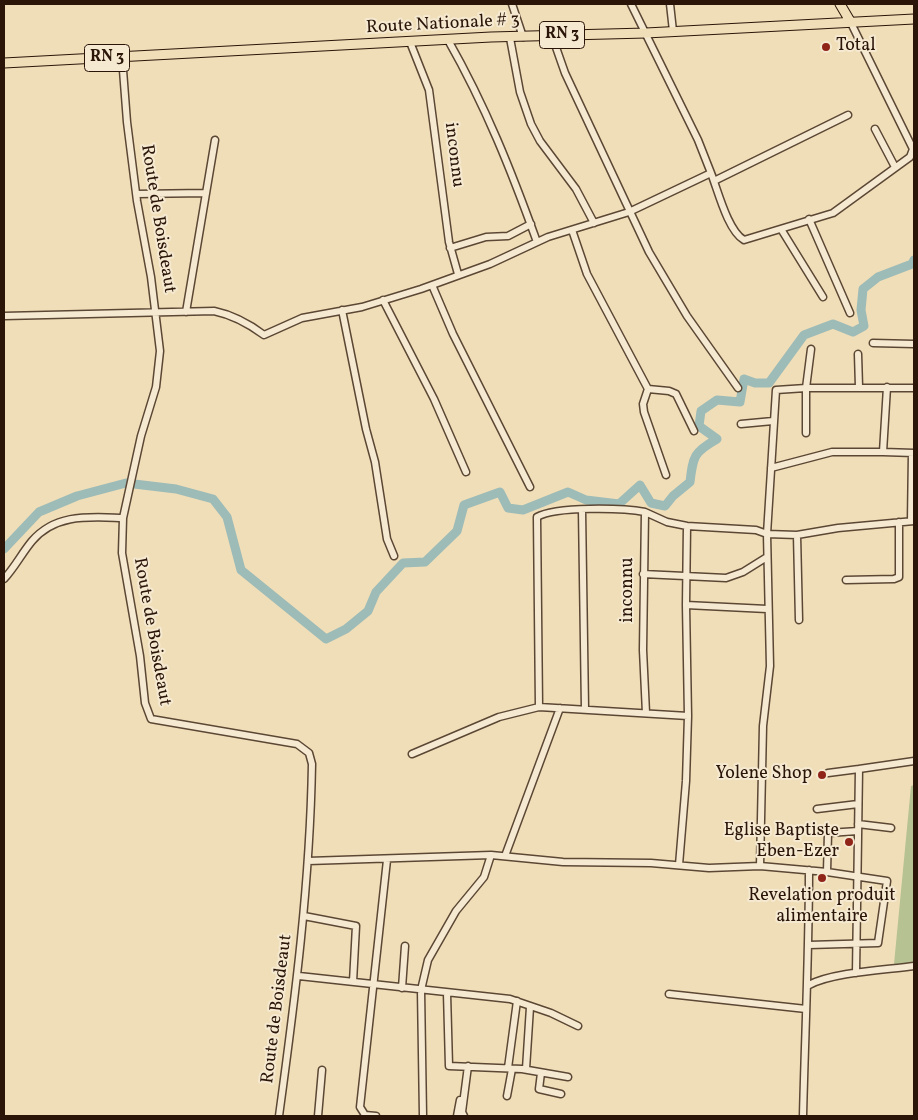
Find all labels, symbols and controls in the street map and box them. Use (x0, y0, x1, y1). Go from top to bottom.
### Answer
street label: Route Nationale # 3 (366, 10, 520, 40)
road number: RN 3 (540, 22, 584, 48)
place label: Total (836, 36, 876, 58)
marker: Total (820, 41, 832, 53)
road number: RN 3 (84, 44, 130, 72)
street label: inconnu (438, 121, 468, 189)
street label: Route de Boisdeaut (135, 143, 179, 295)
street label: Route de Boisdeaut (127, 556, 175, 708)
street label: inconnu (618, 557, 640, 623)
place label: Yolene Shop (716, 764, 812, 786)
marker: Yolene Shop (816, 769, 828, 781)
place label: Eglise Baptiste Eben-Ezer (724, 821, 839, 864)
marker: Eglise Baptiste Eben-Ezer (843, 836, 855, 848)
marker: Revelation produit alimentaire (816, 872, 828, 884)
place label: Revelation produit alimentaire (748, 886, 896, 929)
street label: Route de Boisdeaut (258, 933, 298, 1085)

